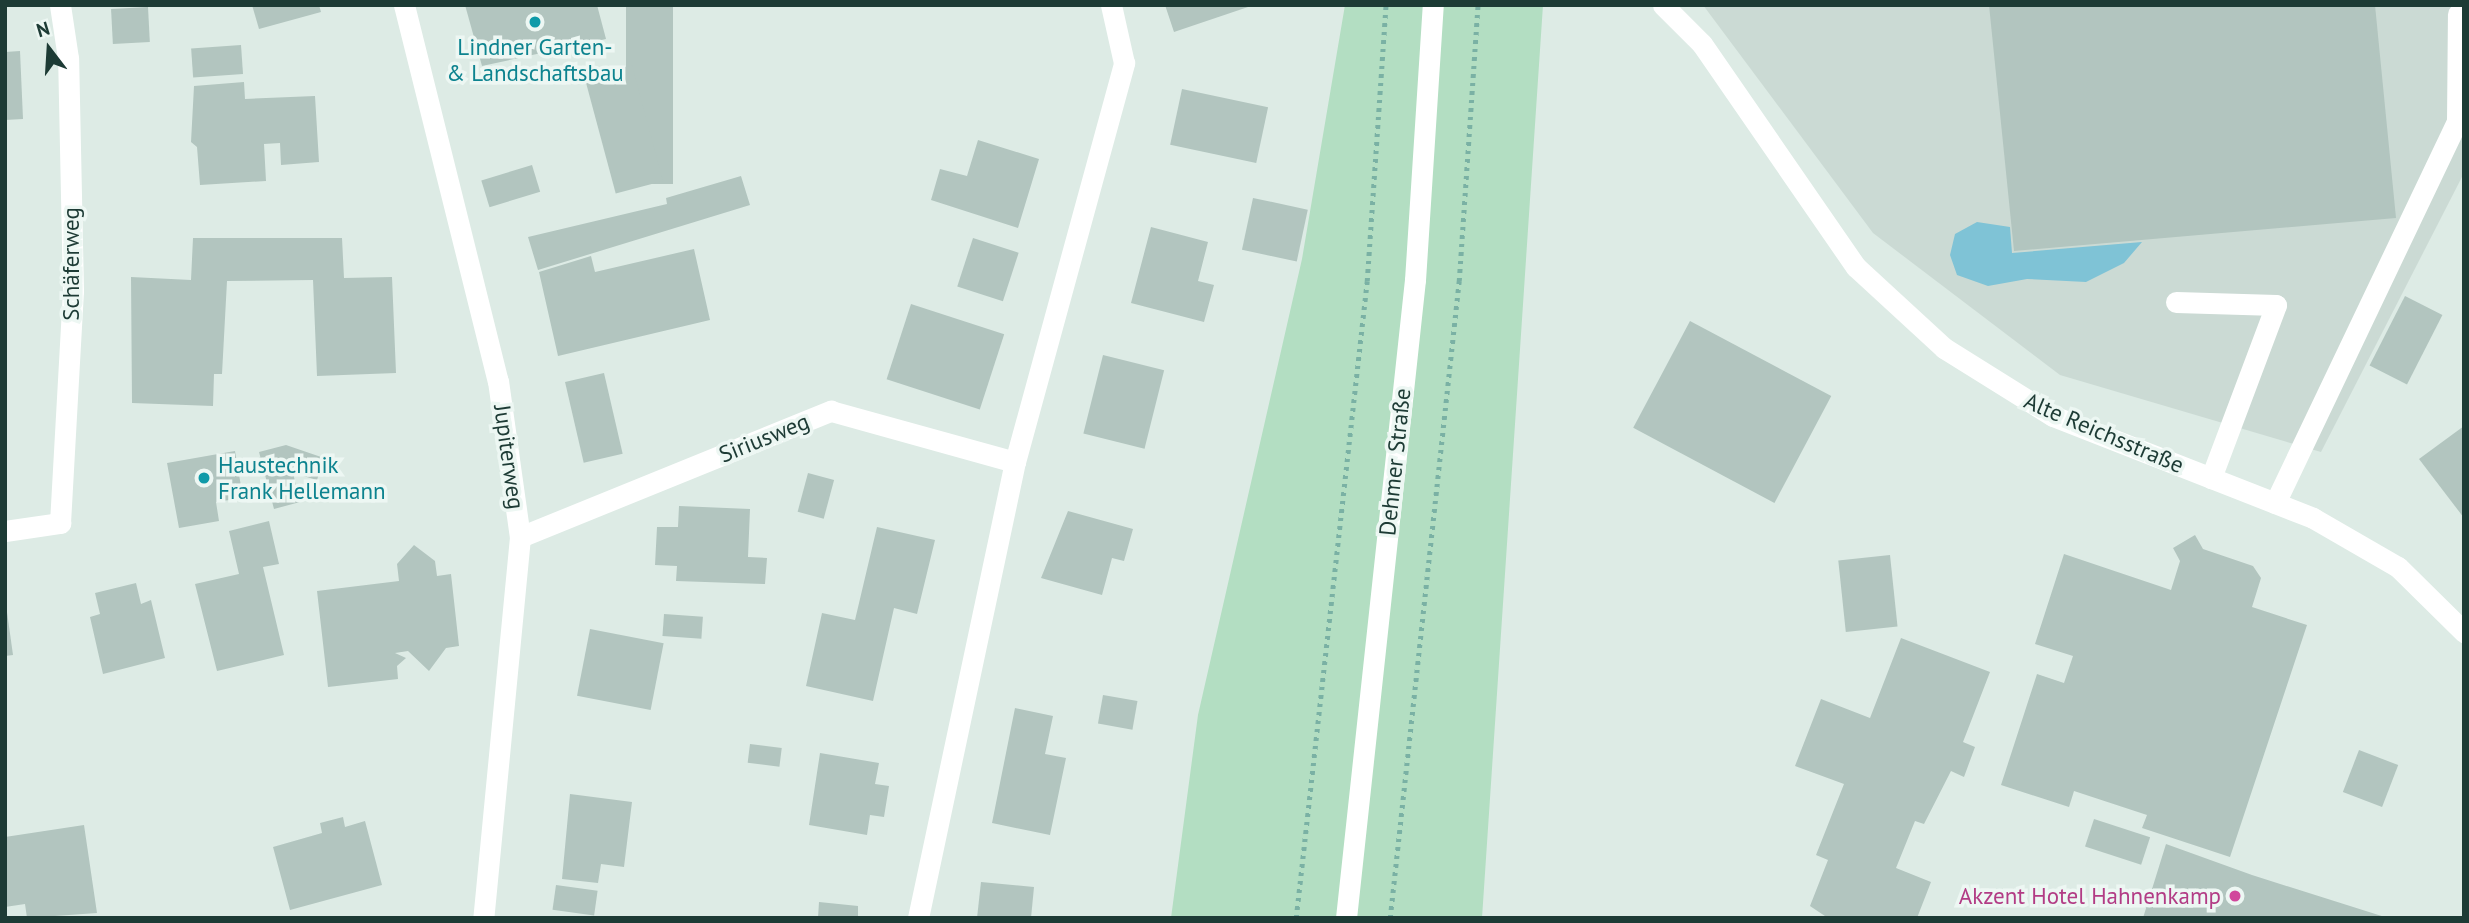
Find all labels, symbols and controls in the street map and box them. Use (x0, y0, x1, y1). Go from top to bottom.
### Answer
north arrow (14, 14, 84, 84)
marker: Lindner Garten- & Landschaftsbau (527, 14, 543, 30)
text: N (33, 16, 52, 42)
place label: Lindner Garten- & Landschaftsbau (446, 33, 624, 87)
street label: Schäferweg (57, 207, 85, 321)
street label: Dehmer Straße (1374, 387, 1416, 537)
street label: Alte Reichsstraße (2020, 387, 2188, 479)
street label: Jupiterweg (488, 403, 530, 511)
street label: Siriusweg (715, 407, 813, 469)
place label: Haustechnik Frank Hellemann (218, 451, 386, 505)
marker: Haustechnik Frank Hellemann (196, 470, 212, 486)
place label: Akzent Hotel Hahnenkamp (1959, 882, 2221, 910)
marker: Akzent Hotel Hahnenkamp (2227, 888, 2243, 904)

